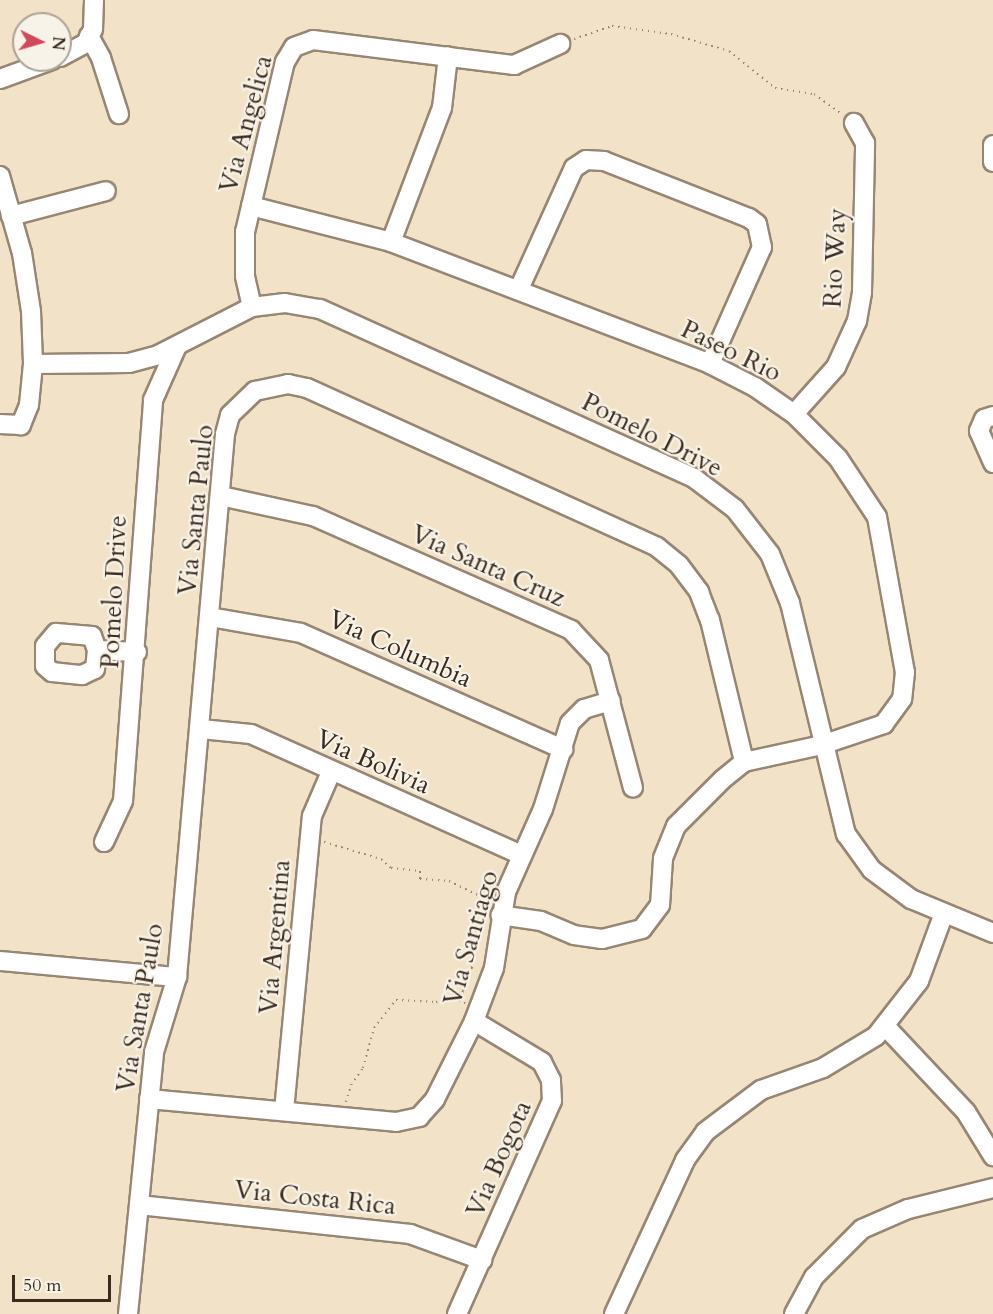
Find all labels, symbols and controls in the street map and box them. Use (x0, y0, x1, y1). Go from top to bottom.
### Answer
north arrow (12, 12, 72, 72)
text: N (46, 36, 70, 51)
street label: Via Angelica (213, 52, 279, 196)
street label: Rio Way (817, 207, 853, 309)
street label: Paseo Rio (676, 313, 786, 389)
street label: Pomelo Drive (576, 386, 728, 484)
street label: Via Santa Paulo (172, 423, 220, 597)
street label: Pomelo Drive (94, 514, 134, 670)
street label: Via Santa Cruz (406, 518, 570, 614)
street label: Via Columbia (323, 603, 477, 695)
street label: Via Bolivia (311, 723, 435, 801)
street label: Via Argentina (253, 858, 297, 1016)
street label: Via Santiago (437, 867, 505, 1009)
street label: Via Santa Paulo (110, 921, 170, 1095)
street label: Via Bogota (459, 1096, 539, 1222)
street label: Via Costa Rica (233, 1174, 397, 1222)
scale bar (15, 1263, 114, 1301)
text: 50 m (23, 1273, 62, 1298)

